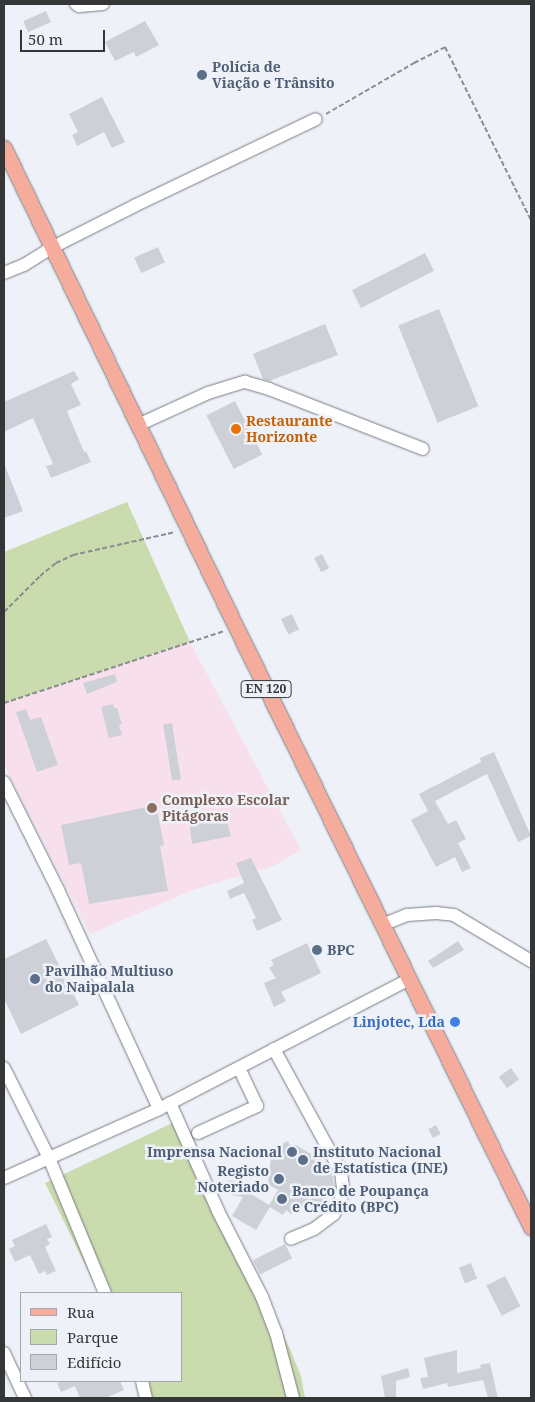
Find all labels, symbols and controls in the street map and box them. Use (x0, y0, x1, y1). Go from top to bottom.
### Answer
scale bar (22, 20, 108, 52)
text: 50 m (28, 29, 63, 49)
place label: Polícia de Viação e Trânsito (212, 59, 335, 92)
marker: Polícia de Viação e Trânsito (196, 69, 208, 81)
place label: Restaurante Horizonte (246, 413, 333, 446)
marker: Restaurante Horizonte (230, 423, 242, 435)
road number: EN 120 (240, 680, 292, 699)
place label: Complexo Escolar Pitágoras (162, 792, 290, 824)
marker: Complexo Escolar Pitágoras (146, 802, 158, 814)
place label: BPC (327, 942, 355, 958)
marker: BPC (311, 944, 323, 956)
place label: Pavilhão Multiuso do Naipalala (45, 963, 174, 996)
marker: Pavilhão Multiuso do Naipalala (29, 973, 41, 985)
place label: Linjotec, Lda (353, 1014, 445, 1030)
marker: Linjotec, Lda (449, 1016, 461, 1028)
place label: Imprensa Nacional (147, 1144, 282, 1160)
place label: Instituto Nacional de Estatística (INE) (313, 1144, 448, 1176)
marker: Imprensa Nacional (286, 1146, 298, 1158)
marker: Instituto Nacional de Estatística (INE) (297, 1154, 309, 1166)
place label: Registo Noteriado (197, 1163, 269, 1196)
marker: Registo Noteriado (273, 1173, 285, 1185)
place label: Banco de Poupança e Crédito (BPC) (292, 1183, 429, 1216)
marker: Banco de Poupança e Crédito (BPC) (276, 1193, 288, 1205)
legend (20, 1292, 182, 1382)
text: Rua (67, 1302, 95, 1322)
text: Parque (67, 1327, 118, 1347)
text: Edifício (67, 1352, 122, 1372)

